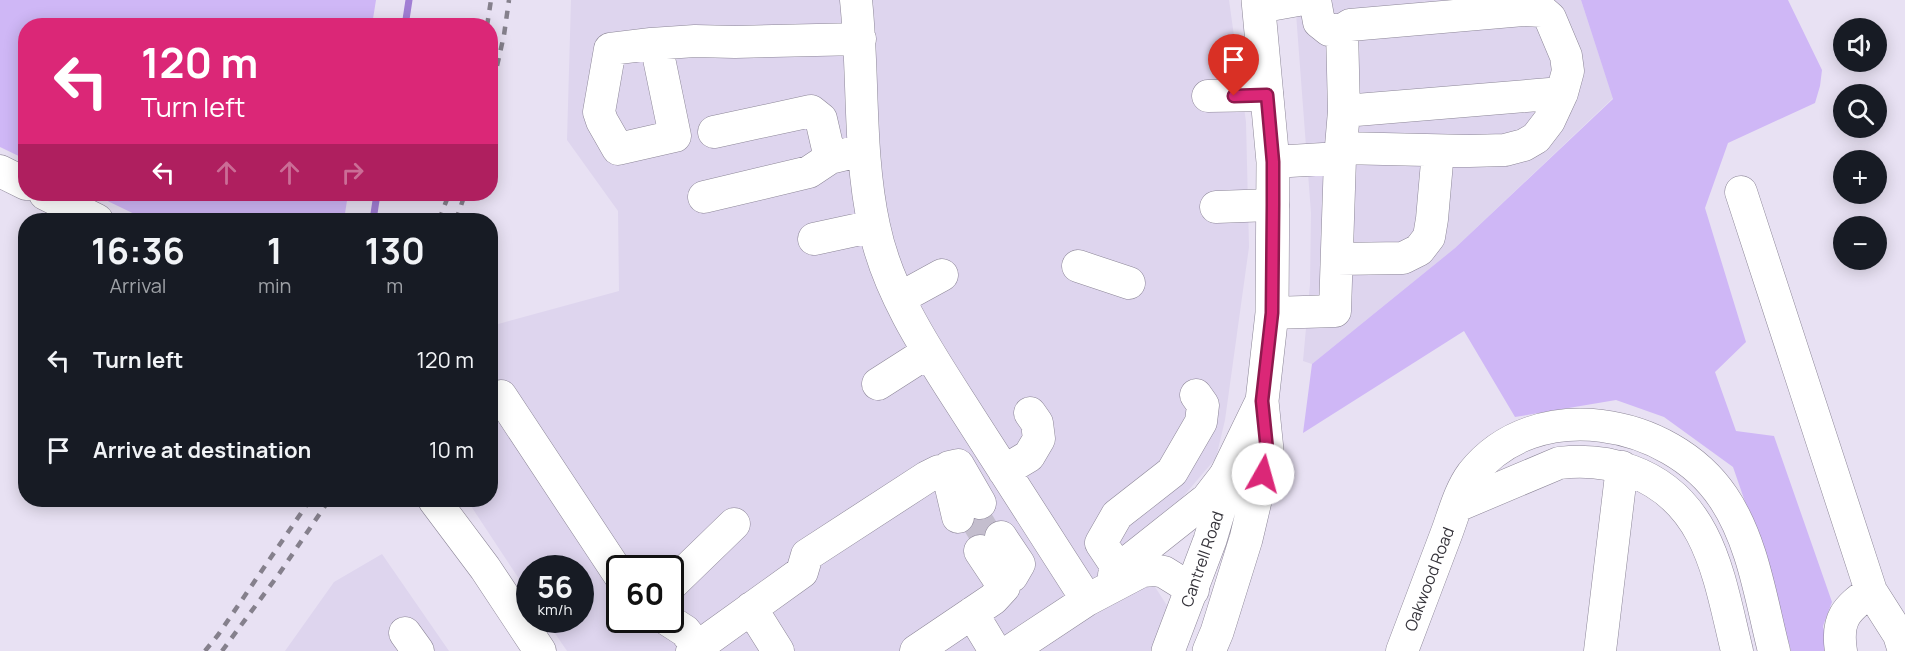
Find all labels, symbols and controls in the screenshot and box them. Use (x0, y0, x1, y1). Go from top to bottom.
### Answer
map controls (1833, 18, 1887, 270)
button: sound (1833, 18, 1887, 72)
text: 120 m (141, 33, 258, 91)
pin (1208, 34, 1259, 96)
icon: left (42, 42, 120, 120)
icon: arrive (1217, 43, 1250, 76)
button: search (1833, 84, 1887, 138)
text: Turn left (141, 88, 245, 125)
button: + (1833, 150, 1887, 204)
icon: left (147, 156, 180, 189)
icon: ahead (210, 156, 243, 189)
icon: ahead (273, 156, 306, 189)
icon: right (336, 156, 369, 189)
button: − (1833, 216, 1887, 270)
text: 16:36 (91, 226, 185, 275)
text: 1 (267, 226, 283, 275)
text: 130 (365, 226, 425, 275)
text: Arrival (109, 272, 167, 299)
text: min (258, 272, 291, 299)
text: m (386, 272, 403, 299)
icon: left (42, 344, 75, 377)
text: Turn left (93, 345, 183, 375)
text: 120 m (416, 345, 474, 375)
icon: arrive (42, 434, 75, 467)
text: Arrive at destination (93, 435, 311, 465)
text: 10 m (429, 435, 474, 465)
position arrow (1231, 442, 1295, 506)
street label: Cantrell Road (1175, 508, 1229, 610)
street label: Oakwood Road (1399, 524, 1459, 634)
speed limit sign: 60 (606, 555, 684, 633)
text: 56 (537, 566, 573, 607)
text: km/h (538, 599, 572, 620)

